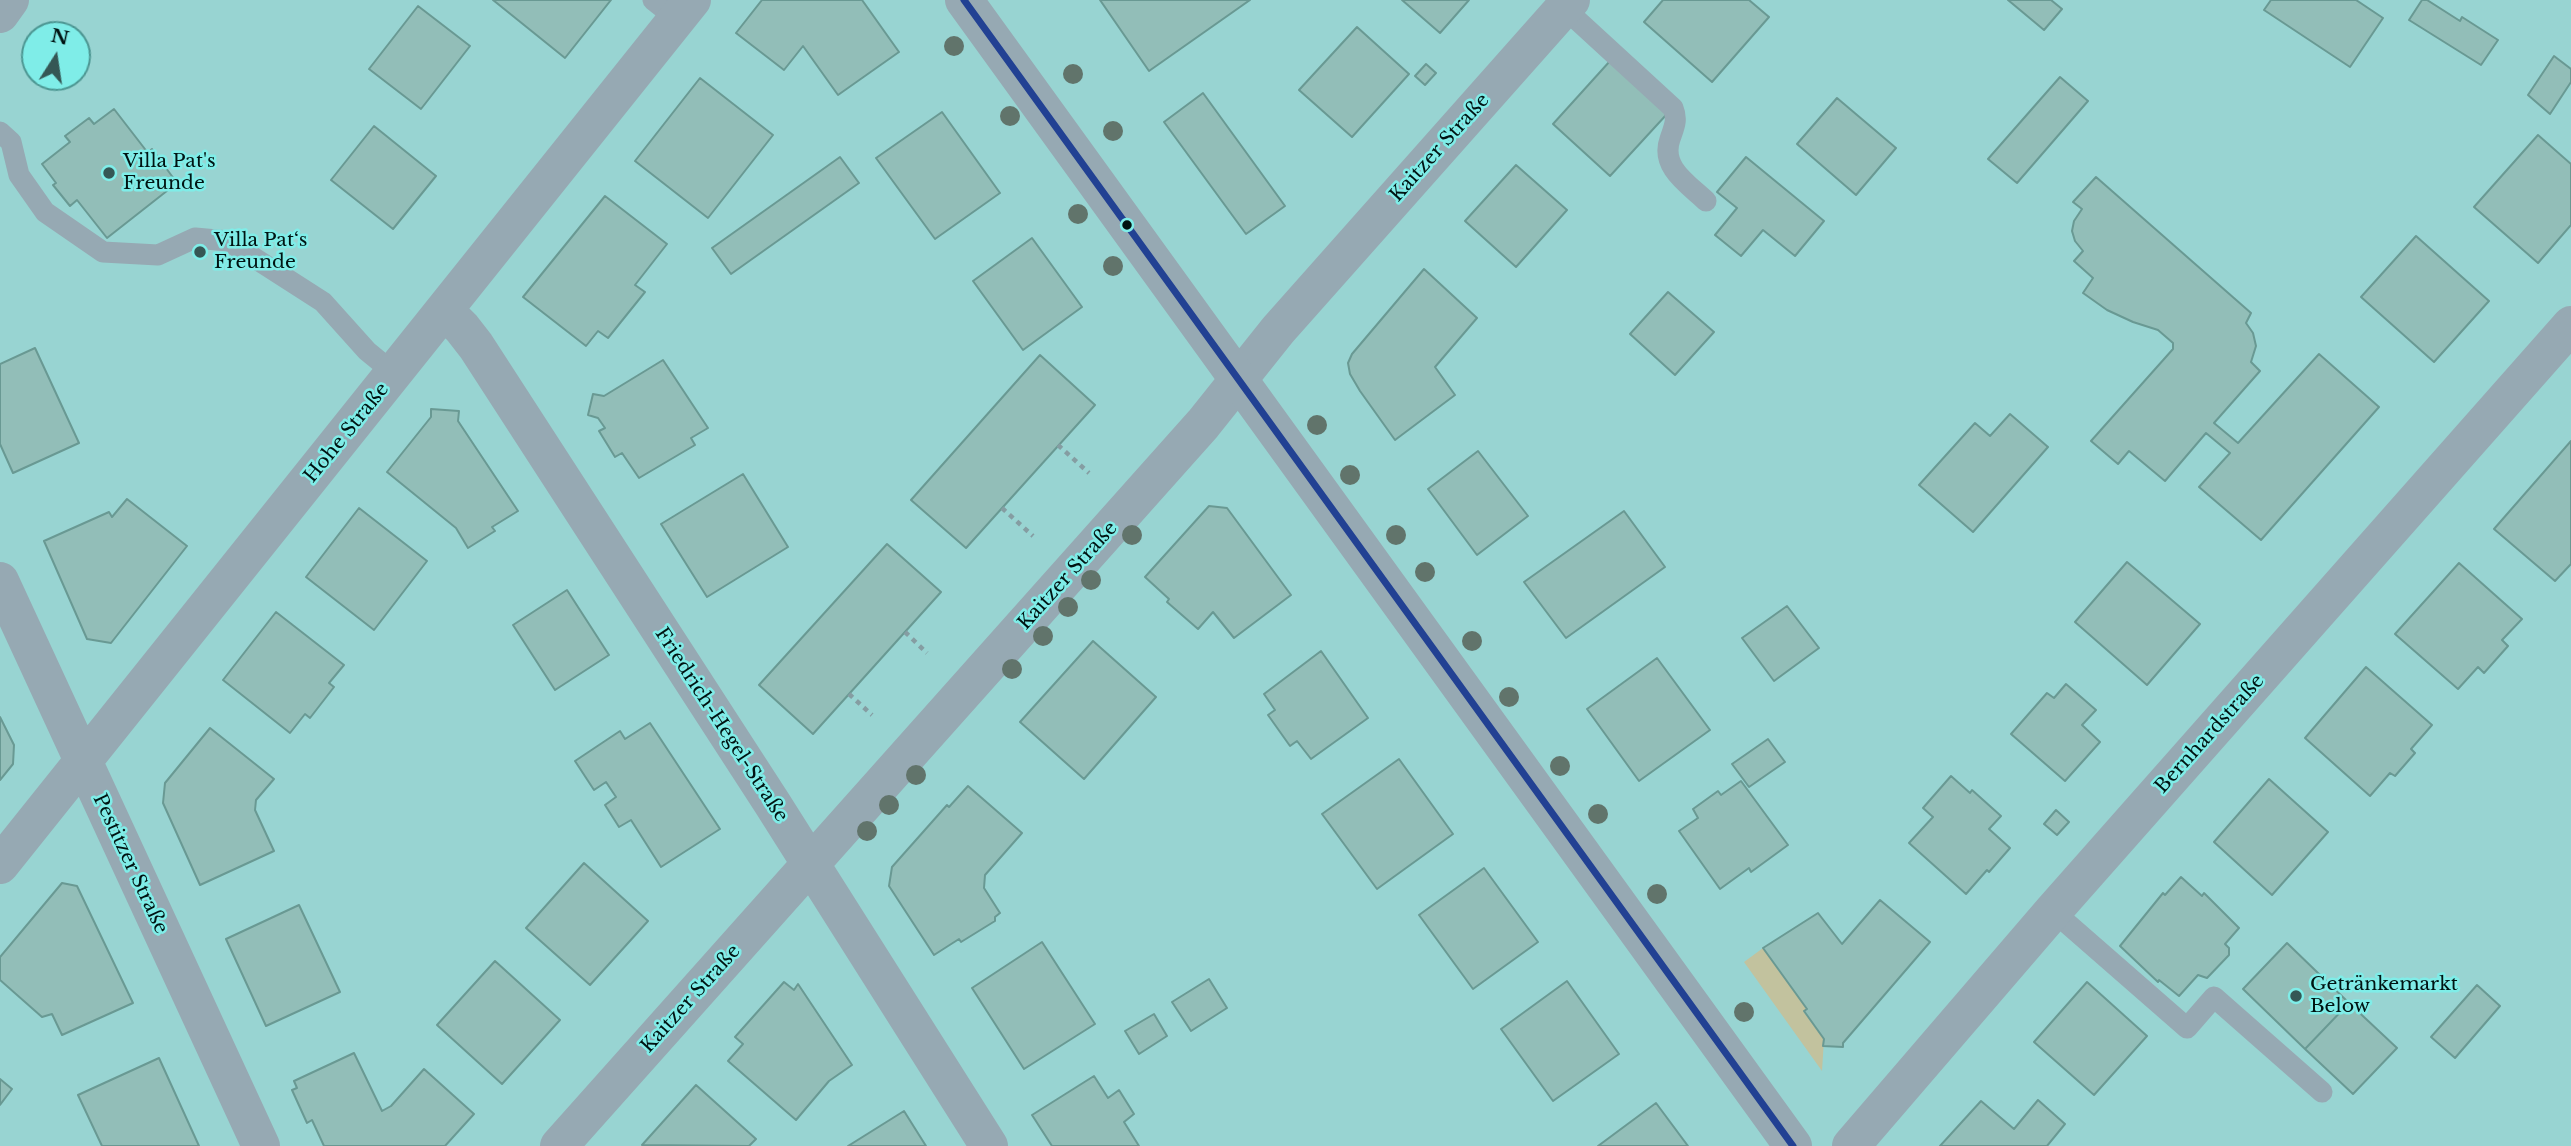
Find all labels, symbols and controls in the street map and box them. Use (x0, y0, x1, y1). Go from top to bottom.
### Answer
north arrow (21, 21, 91, 91)
text: N (49, 24, 71, 50)
street label: Kaitzer Straße (1385, 89, 1495, 207)
place label: Villa Pat's Freunde (123, 151, 216, 195)
marker: Villa Pat's Freunde (101, 165, 117, 181)
unlabelled marker (1120, 218, 1134, 232)
place label: Villa Pat‘s Freunde (214, 230, 307, 274)
marker: Villa Pat‘s Freunde (192, 244, 208, 260)
street label: Hohe Straße (300, 379, 394, 487)
street label: Kaitzer Straße (1013, 517, 1123, 635)
street label: Friedrich-Hegel-Straße (650, 624, 792, 826)
street label: Bernhardstraße (2151, 670, 2269, 798)
street label: Pestitzer Straße (88, 790, 172, 938)
street label: Kaitzer Straße (636, 940, 746, 1058)
place label: Getränkemarkt Below (2310, 974, 2458, 1018)
marker: Getränkemarkt Below (2288, 988, 2304, 1004)

